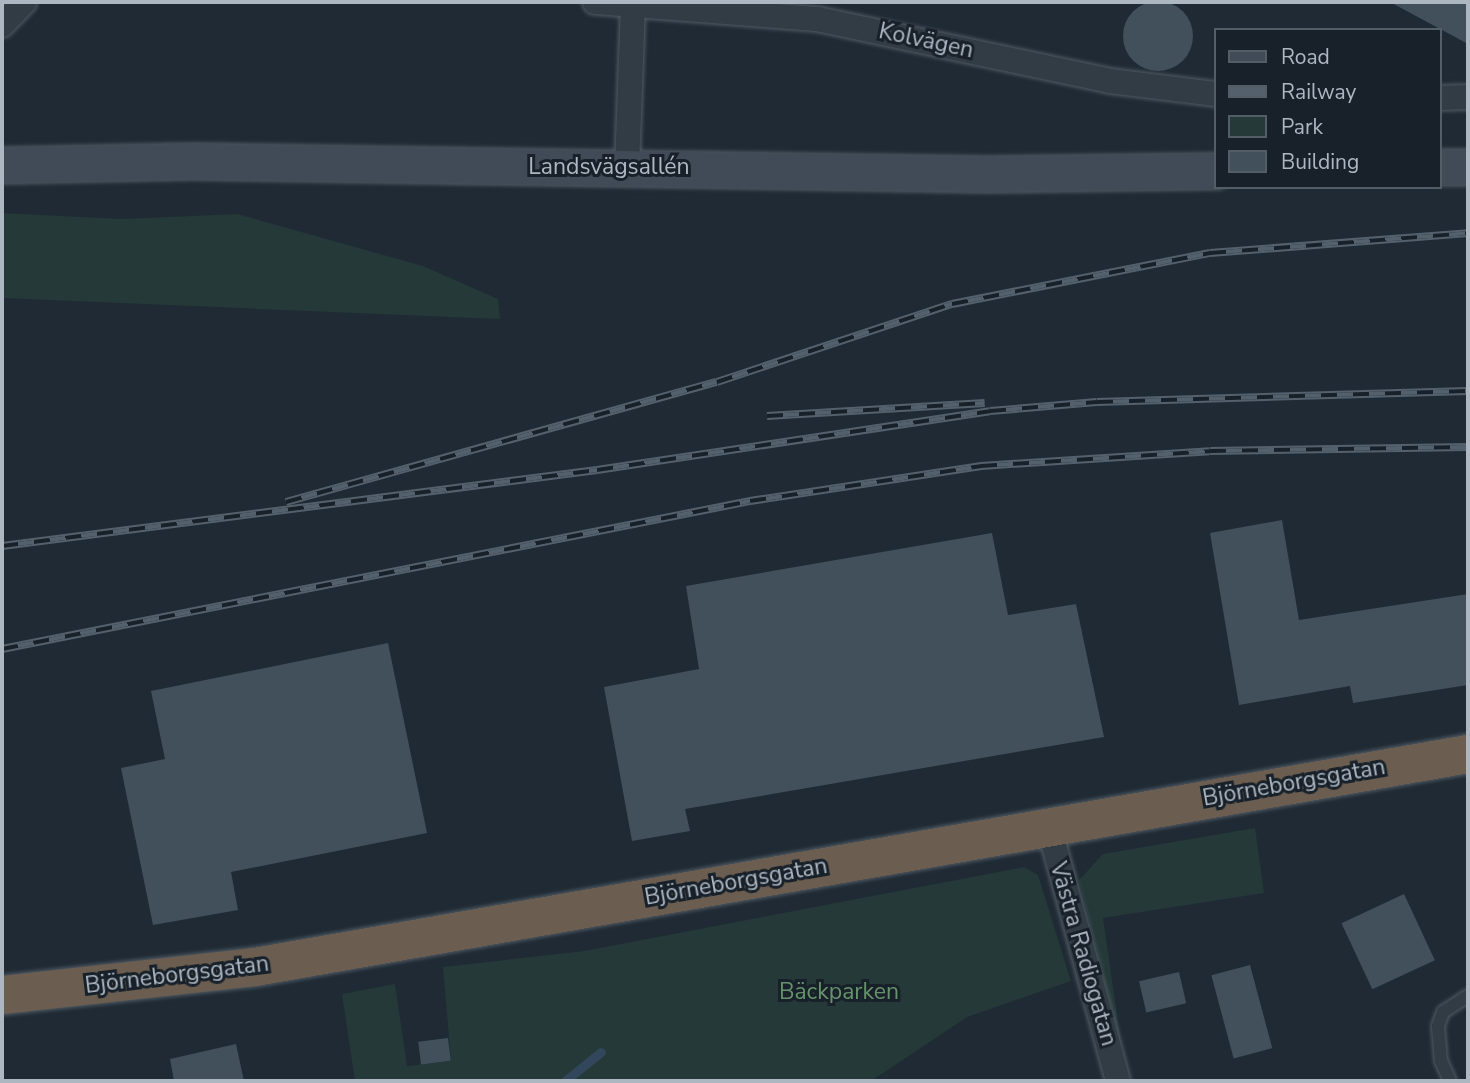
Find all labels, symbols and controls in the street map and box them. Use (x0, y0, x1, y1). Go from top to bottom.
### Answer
street label: Kolvägen (876, 18, 976, 64)
legend (1214, 28, 1442, 189)
text: Road (1281, 43, 1330, 71)
text: Railway (1281, 78, 1356, 106)
text: Park (1281, 113, 1323, 141)
text: Building (1281, 148, 1359, 176)
street label: Landsvägsallén (528, 153, 690, 181)
street label: Björneborgsgatan (1200, 753, 1388, 813)
street label: Björneborgsgatan (642, 852, 830, 912)
street label: Västra Radiogatan (1044, 859, 1122, 1049)
street label: Björneborgsgatan (83, 950, 271, 1000)
park label: Bäckparken (779, 978, 899, 1006)

